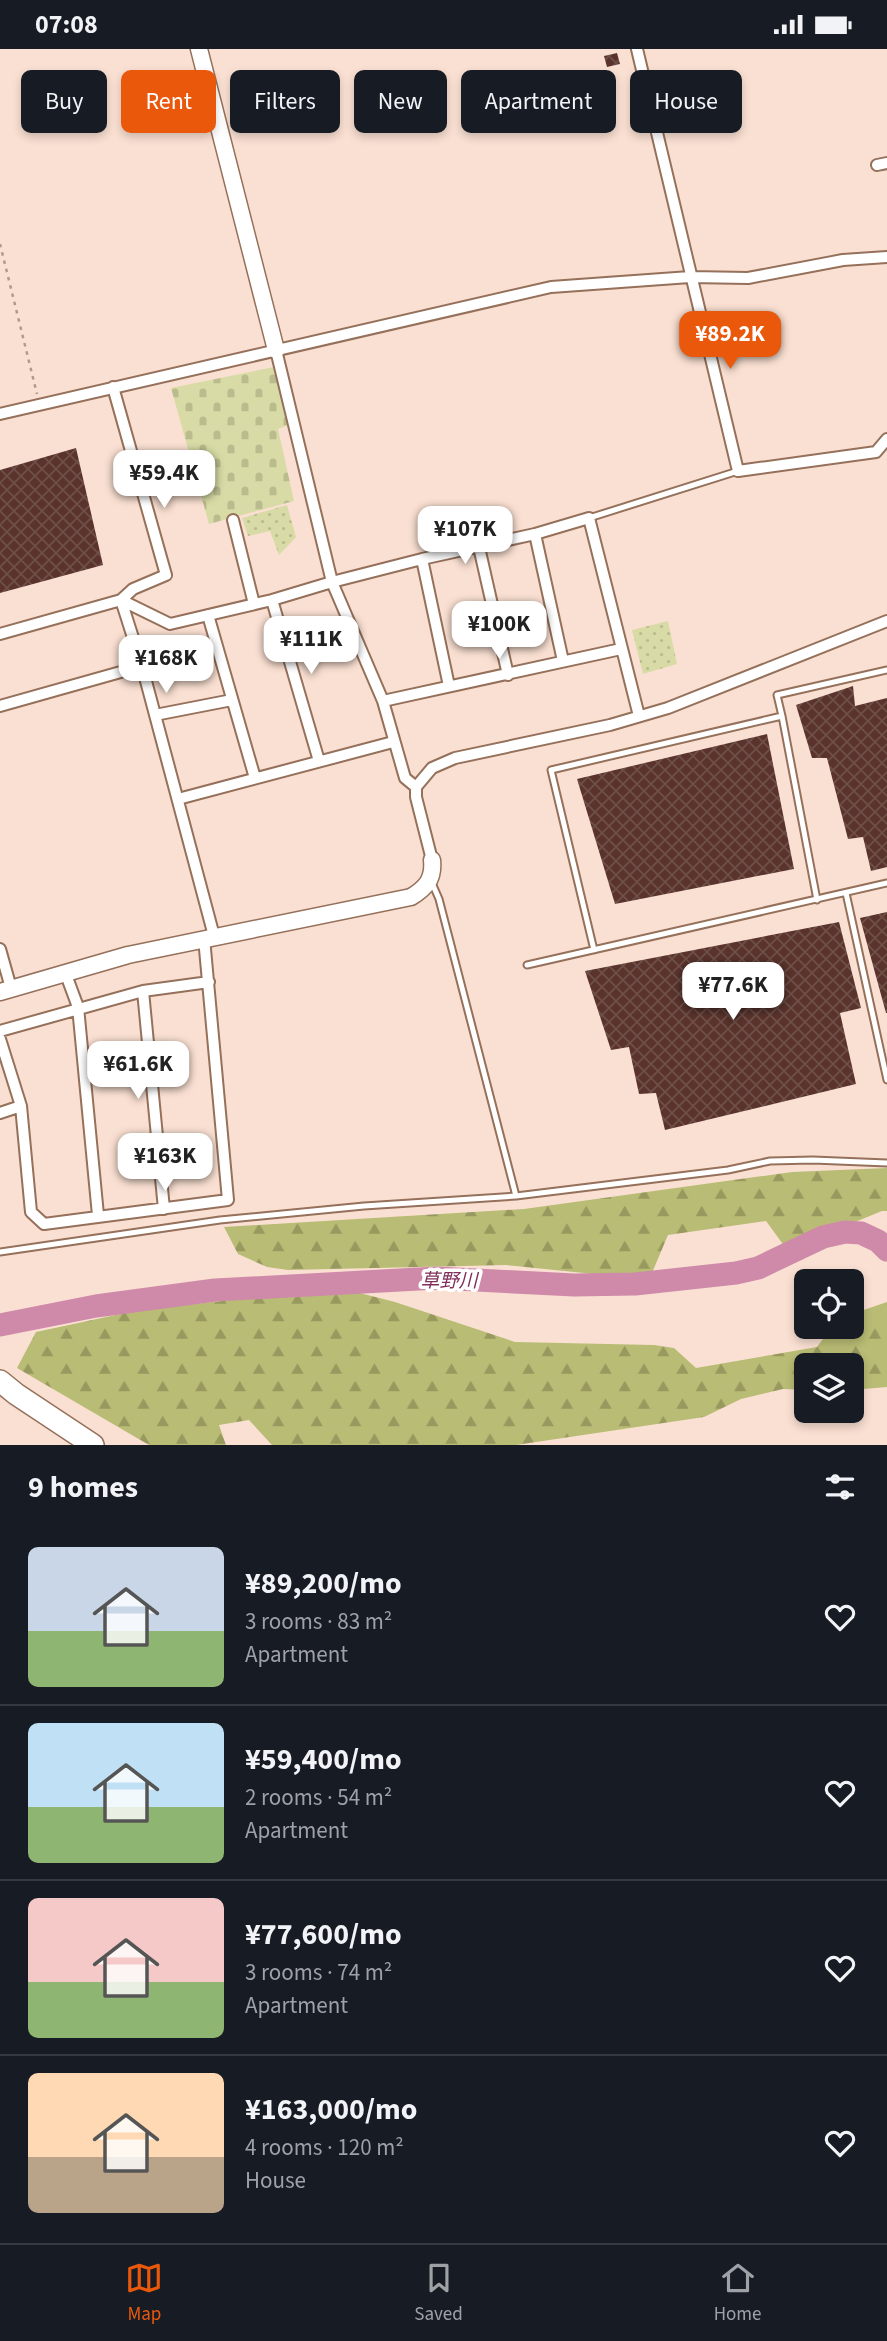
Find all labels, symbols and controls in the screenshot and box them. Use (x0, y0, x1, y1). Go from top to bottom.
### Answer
text: 07:08 (35, 6, 98, 43)
chip: Buy (21, 70, 107, 133)
chip: Rent (121, 70, 216, 133)
chip: Filters (230, 70, 340, 133)
chip: New (354, 70, 447, 133)
chip: Apartment (461, 70, 616, 133)
chip: House (630, 70, 742, 133)
pin: ¥89.2K (673, 311, 787, 371)
text: ¥89.2K (695, 317, 765, 350)
pin: ¥59.4K (107, 451, 221, 510)
text: ¥59.4K (129, 456, 199, 489)
pin: ¥107K (416, 507, 514, 566)
text: ¥107K (434, 512, 496, 545)
pin: ¥100K (450, 601, 548, 661)
text: ¥100K (468, 607, 530, 640)
pin: ¥111K (262, 617, 360, 676)
text: ¥111K (280, 622, 342, 655)
pin: ¥168K (117, 635, 215, 695)
text: ¥168K (135, 641, 197, 674)
pin: ¥77.6K (676, 963, 790, 1022)
text: ¥77.6K (698, 968, 768, 1001)
pin: ¥61.6K (81, 1041, 195, 1101)
text: ¥61.6K (103, 1047, 173, 1080)
pin: ¥163K (116, 1133, 214, 1193)
text: ¥163K (134, 1139, 196, 1172)
water label: 草野川 (420, 1268, 479, 1295)
map controls (794, 1269, 864, 1423)
button: locate (794, 1269, 864, 1339)
button: layers (794, 1353, 864, 1423)
text: 9 homes (28, 1466, 138, 1509)
icon: filters (821, 1468, 859, 1506)
text: ¥89,200/mo (245, 1562, 402, 1605)
icon: home (84, 1575, 168, 1659)
icon: heart (821, 1598, 859, 1636)
text: 3 rooms · 83 m² (245, 1605, 392, 1638)
text: Apartment (245, 1638, 348, 1671)
text: ¥59,400/mo (245, 1738, 402, 1781)
icon: home (84, 1751, 168, 1835)
icon: heart (821, 1774, 859, 1812)
text: 2 rooms · 54 m² (245, 1781, 392, 1814)
text: Apartment (245, 1814, 348, 1847)
text: ¥77,600/mo (245, 1913, 402, 1956)
icon: home (84, 1926, 168, 2010)
icon: heart (821, 1949, 859, 1987)
text: 3 rooms · 74 m² (245, 1956, 392, 1989)
text: Apartment (245, 1989, 348, 2022)
text: ¥163,000/mo (245, 2088, 417, 2131)
icon: home (84, 2101, 168, 2185)
icon: heart (821, 2124, 859, 2162)
text: 4 rooms · 120 m² (245, 2131, 404, 2164)
text: House (245, 2164, 306, 2197)
tab: Map (125, 2259, 163, 2328)
tab: Saved (414, 2259, 463, 2328)
tab: Home (714, 2259, 762, 2328)

